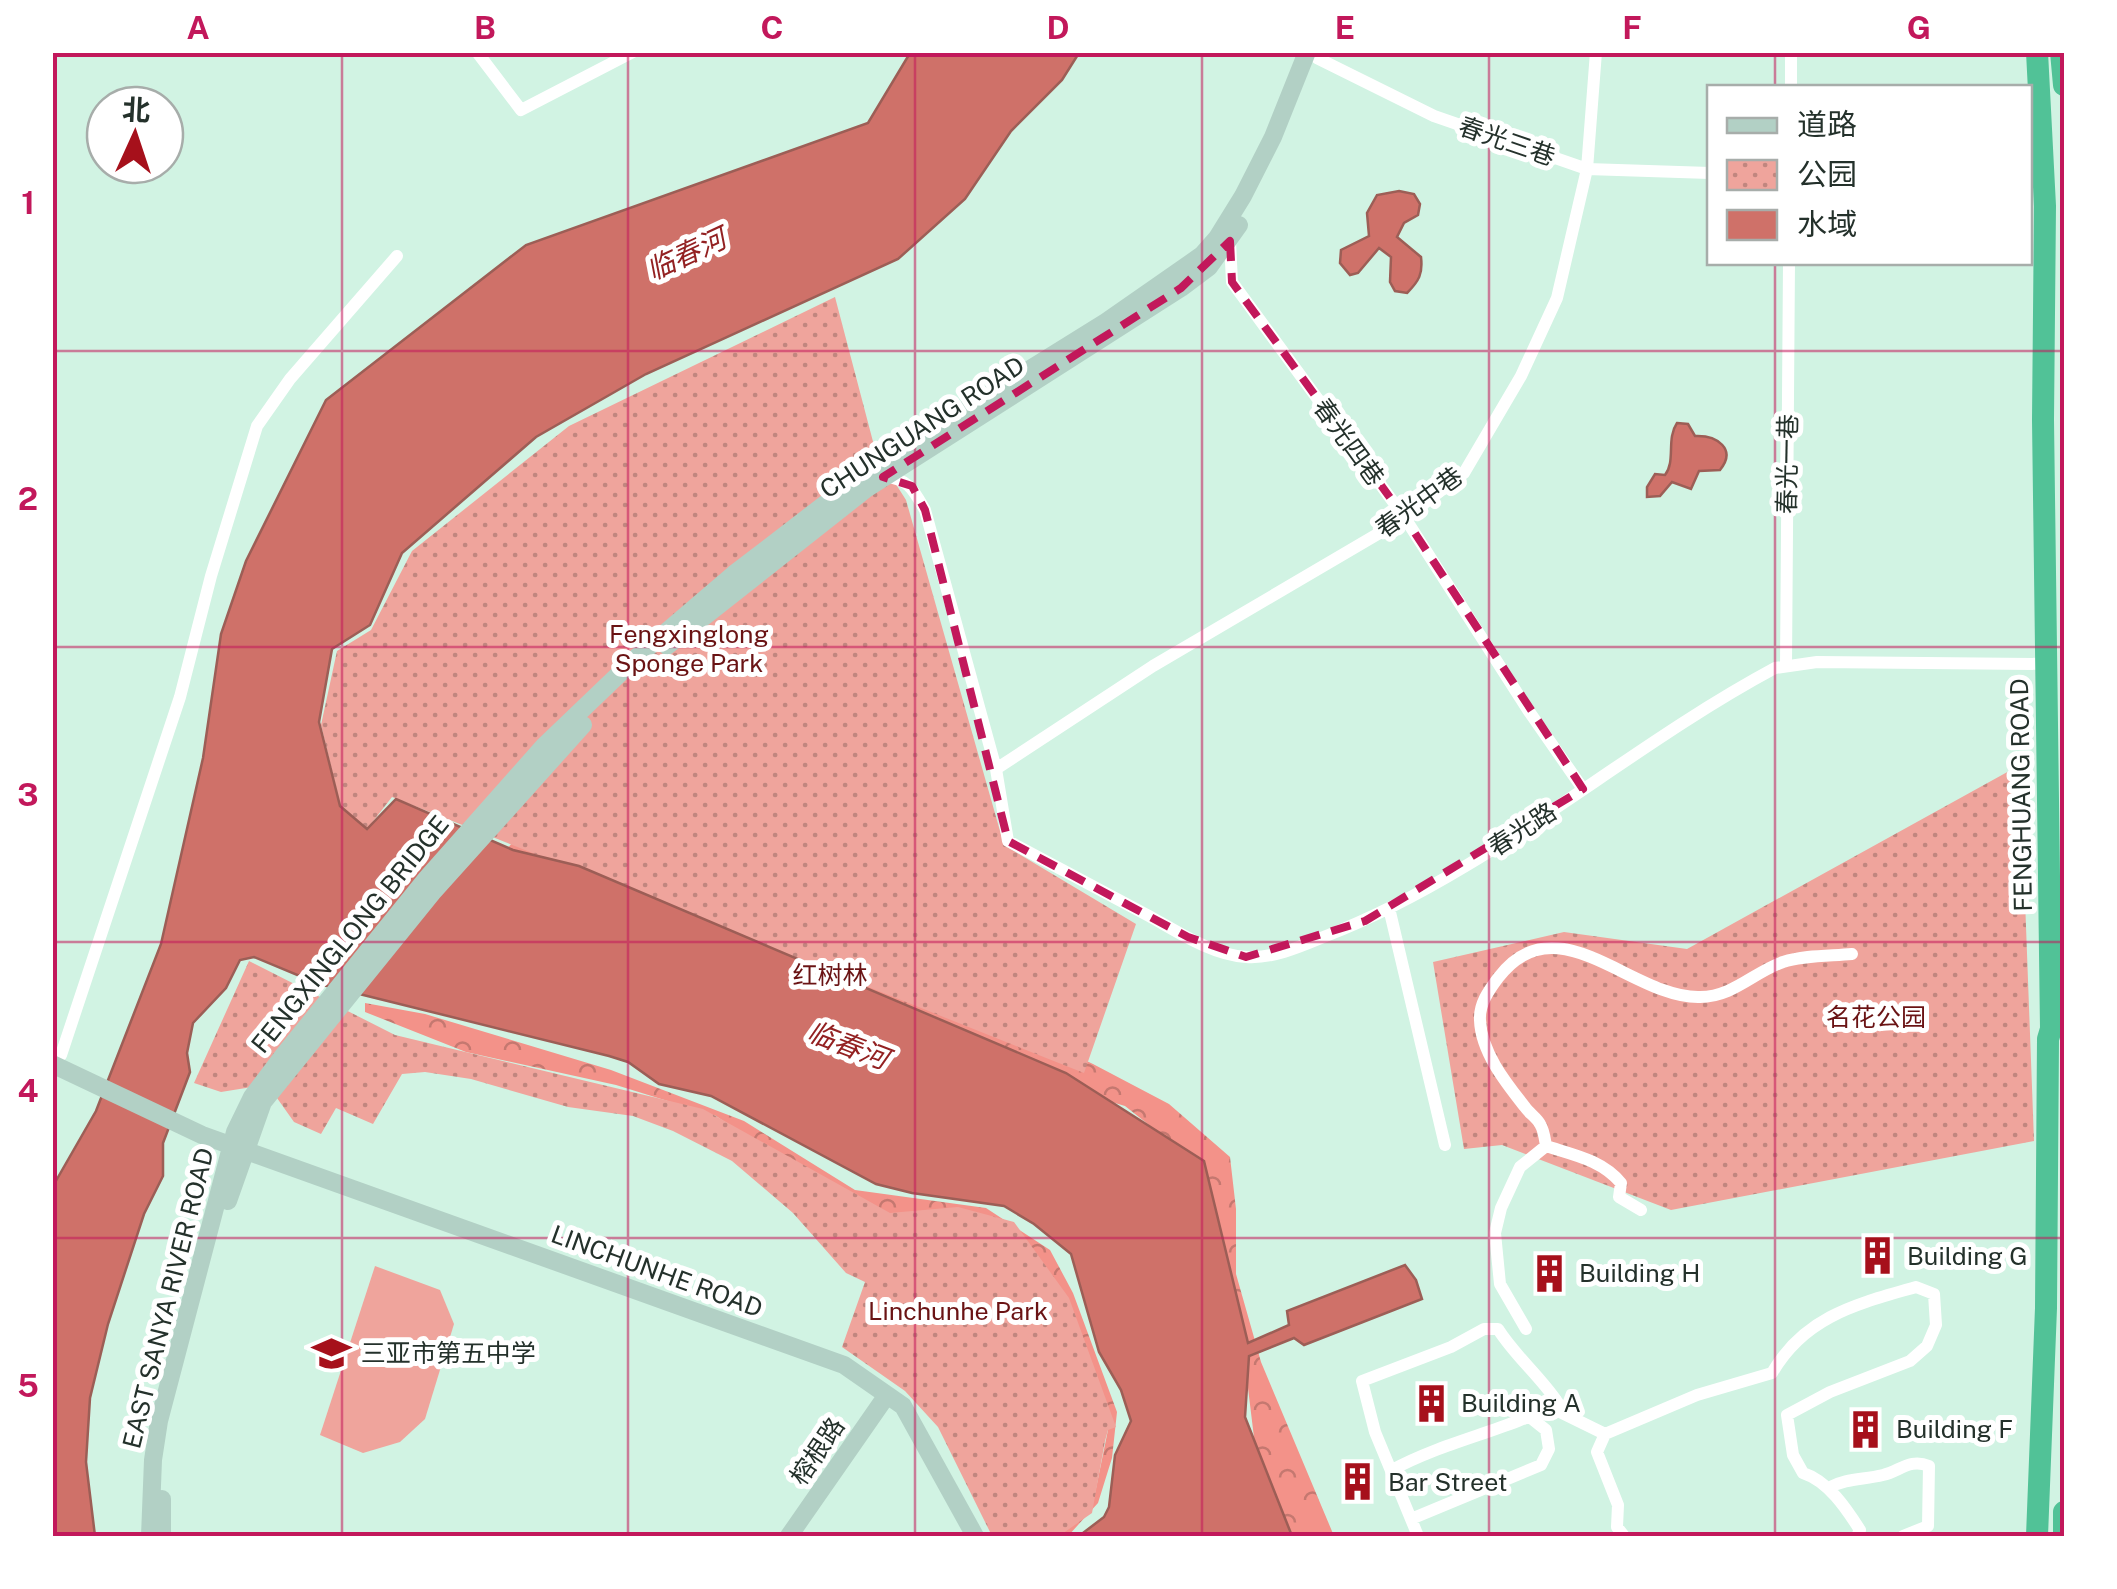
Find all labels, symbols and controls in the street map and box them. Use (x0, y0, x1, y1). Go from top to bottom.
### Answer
text: A (186, 9, 210, 46)
text: B (474, 9, 496, 46)
text: C (761, 9, 783, 46)
text: D (1046, 9, 1070, 46)
text: E (1335, 9, 1355, 46)
text: F (1622, 9, 1642, 46)
text: G (1907, 9, 1931, 46)
north arrow (85, 85, 185, 185)
legend (1707, 85, 2032, 265)
text: 北 (121, 92, 151, 127)
text: 道路 (1797, 106, 1857, 142)
street label: 春光三巷 (1455, 111, 1559, 171)
text: 公园 (1797, 156, 1857, 192)
text: 1 (21, 184, 35, 221)
text: 水域 (1797, 206, 1857, 242)
water label: 临春河 (641, 219, 735, 286)
street label: CHUNGUANG ROAD (814, 350, 1030, 504)
street label: 春光四巷 (1307, 393, 1391, 491)
street label: 春光一巷 (1771, 414, 1803, 514)
street label: 春光中巷 (1370, 460, 1468, 544)
text: 2 (18, 480, 38, 517)
park label: Fengxinglong Sponge Park (609, 619, 769, 678)
street label: FENGHUANG ROAD (2004, 678, 2038, 912)
text: 3 (17, 776, 39, 813)
street label: 春光路 (1482, 796, 1562, 862)
street label: FENGXINGLONG BRIDGE (245, 809, 455, 1059)
park label: 红树林 (792, 960, 868, 990)
park label: 名花公园 (1826, 1002, 1926, 1032)
water label: 临春河 (803, 1014, 898, 1077)
text: 4 (18, 1072, 39, 1109)
street label: EAST SANYA RIVER ROAD (116, 1145, 220, 1451)
street label: LINCHUNHE ROAD (547, 1219, 767, 1323)
building icon: Building G (1856, 1235, 1898, 1277)
place label: Building G (1907, 1241, 2028, 1271)
building icon: Building H (1528, 1252, 1570, 1294)
place label: Building H (1579, 1258, 1700, 1288)
park label: Linchunhe Park (868, 1296, 1048, 1326)
school or university icon: 三亚市第五中学 (310, 1332, 352, 1374)
place label: 三亚市第五中学 (361, 1338, 536, 1368)
text: 5 (17, 1367, 39, 1404)
building icon: Building A (1410, 1382, 1452, 1424)
place label: Building A (1461, 1388, 1581, 1418)
building icon: Building F (1845, 1408, 1887, 1450)
street label: 榕根路 (784, 1412, 850, 1490)
place label: Building F (1896, 1414, 2013, 1444)
building icon: Bar Street (1337, 1461, 1379, 1503)
place label: Bar Street (1388, 1467, 1507, 1497)

